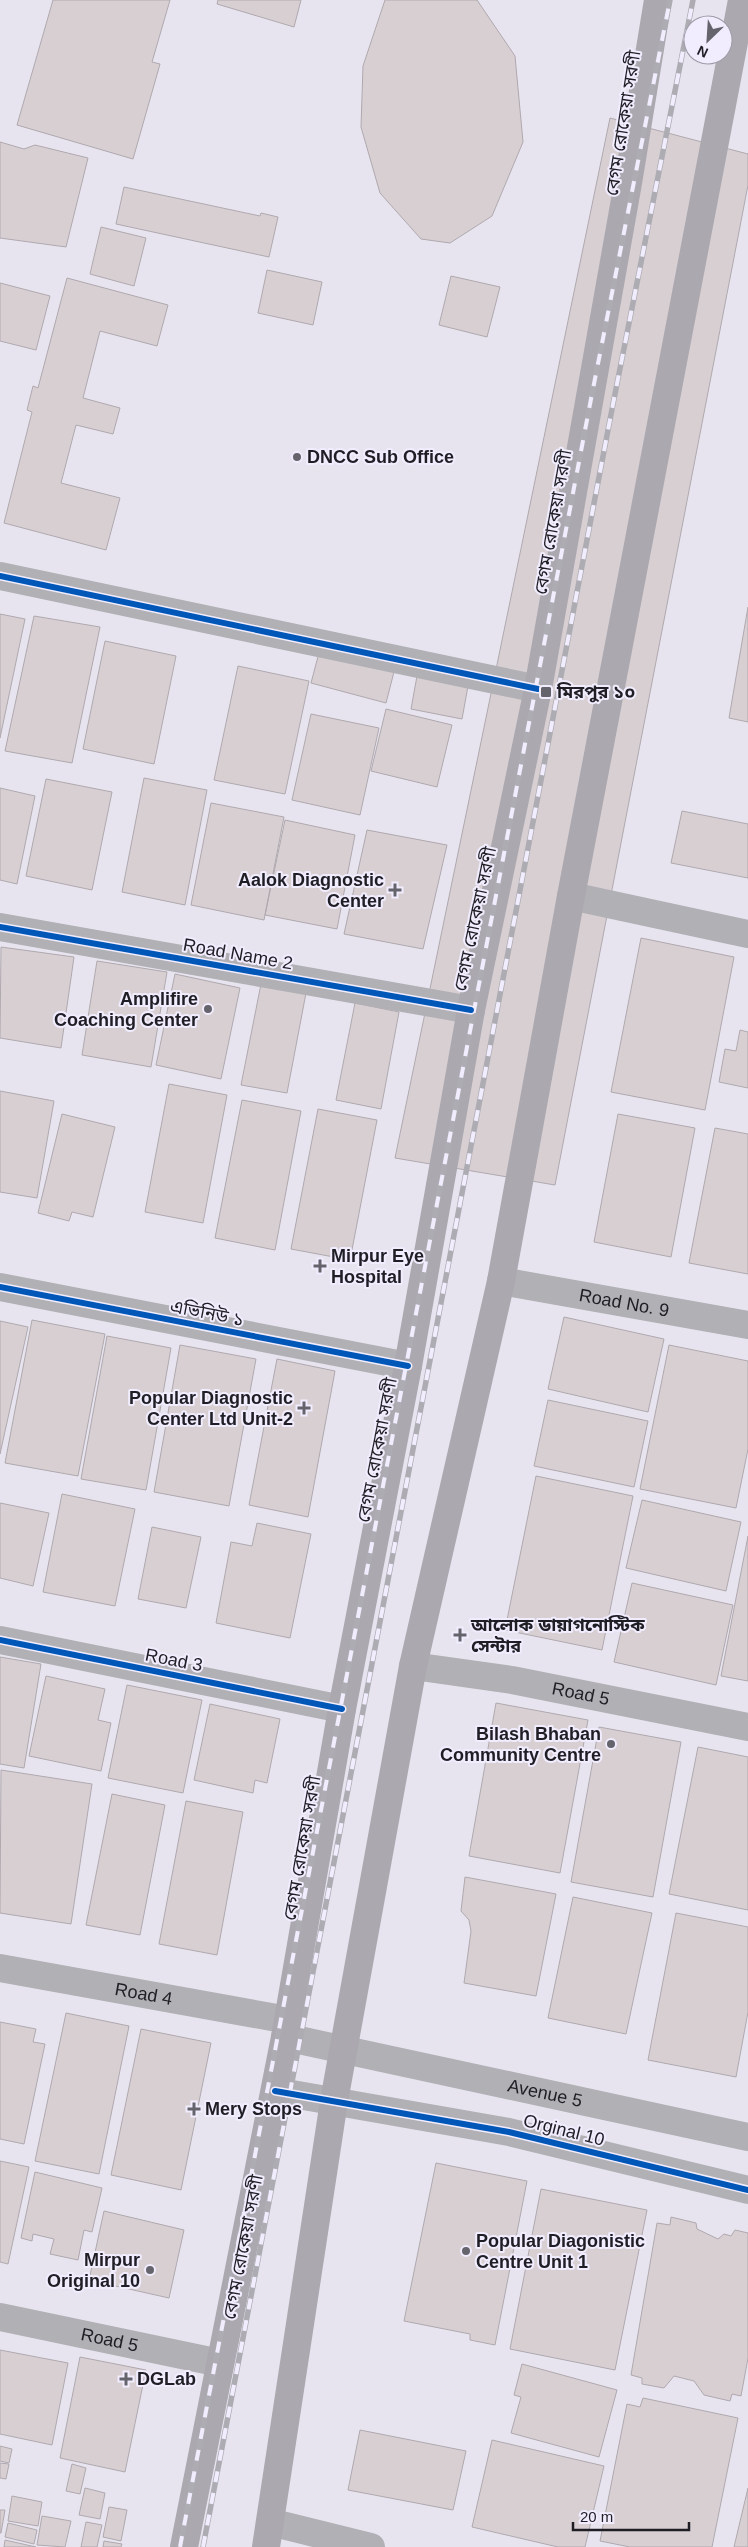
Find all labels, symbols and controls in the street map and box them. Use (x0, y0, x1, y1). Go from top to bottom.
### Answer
north arrow (683, 15, 733, 65)
text: N (695, 42, 710, 61)
street label: বেগম রোকেয়া সরণী (602, 49, 644, 197)
place label: DNCC Sub Office (307, 447, 454, 467)
street label: বেগম রোকেয়া সরণী (530, 448, 576, 596)
marker: DNCC Sub Office (291, 451, 303, 463)
place label: মিরপুর ১০ (556, 682, 635, 703)
marker: মিরপুর ১০ (539, 685, 553, 699)
street label: বেগম রোকেয়া সরণী (450, 845, 500, 993)
place label: Aalok Diagnostic Center (238, 870, 384, 911)
marker: Aalok Diagnostic Center (388, 883, 402, 897)
street label: Road Name 2 (182, 935, 294, 973)
place label: Amplifire Coaching Center (54, 989, 198, 1030)
marker: Amplifire Coaching Center (202, 1003, 214, 1015)
place label: Mirpur Eye Hospital (331, 1246, 424, 1287)
marker: Mirpur Eye Hospital (313, 1259, 327, 1273)
street label: Road No. 9 (577, 1285, 671, 1321)
street label: এভিনিউ ১ (168, 1296, 246, 1330)
street label: বেগম রোকেয়া সরণী (353, 1376, 401, 1524)
place label: Popular Diagnostic Center Ltd Unit-2 (129, 1388, 293, 1429)
marker: Popular Diagnostic Center Ltd Unit-2 (297, 1401, 311, 1415)
place label: আলোক ডায়াগনোস্টিক সেন্টার (470, 1615, 645, 1656)
marker: আলোক ডায়াগনোস্টিক সেন্টার (453, 1628, 467, 1642)
street label: Road 3 (144, 1645, 204, 1675)
street label: Road 5 (550, 1678, 611, 1709)
place label: Bilash Bhaban Community Centre (440, 1724, 601, 1765)
marker: Bilash Bhaban Community Centre (605, 1738, 617, 1750)
street label: বেগম রোকেয়া সরণী (279, 1774, 325, 1922)
street label: Road 4 (113, 1979, 174, 2009)
street label: Avenue 5 (506, 2075, 584, 2111)
place label: Mery Stops (205, 2099, 302, 2119)
marker: Mery Stops (187, 2102, 201, 2116)
street label: Orginal 10 (521, 2110, 607, 2150)
street label: বেগম রোকেয়া সরণী (219, 2173, 267, 2321)
place label: Popular Diagonistic Centre Unit 1 (476, 2231, 645, 2272)
marker: Popular Diagonistic Centre Unit 1 (460, 2245, 472, 2257)
place label: Mirpur Original 10 (47, 2250, 140, 2291)
marker: Mirpur Original 10 (144, 2264, 156, 2276)
street label: Road 5 (79, 2324, 140, 2356)
place label: DGLab (137, 2369, 196, 2389)
marker: DGLab (119, 2372, 133, 2386)
scale bar (573, 2500, 689, 2532)
text: 20 m (580, 2508, 613, 2525)

